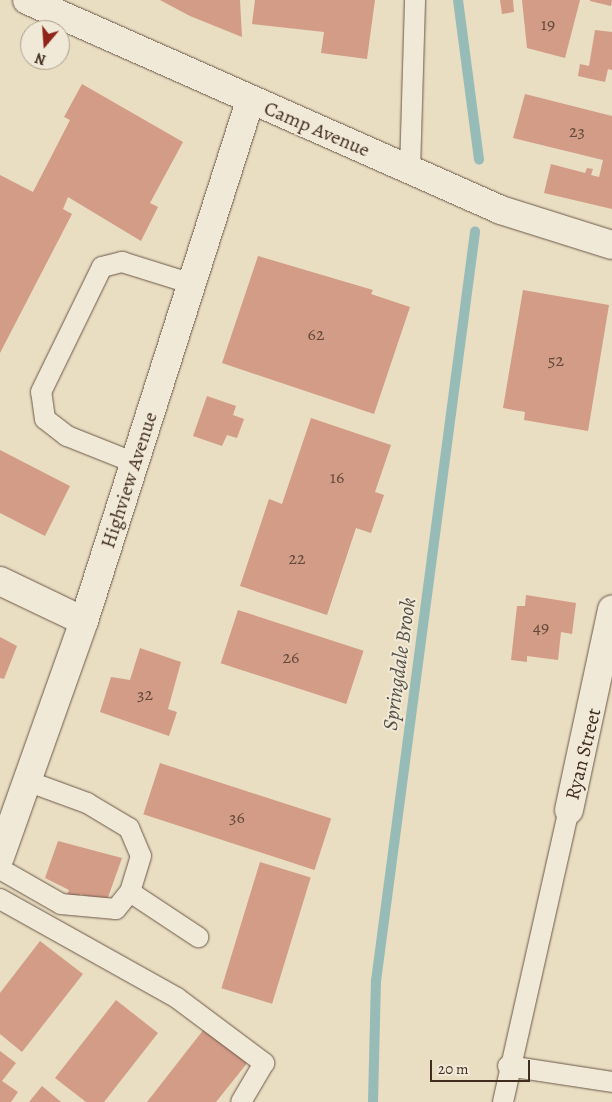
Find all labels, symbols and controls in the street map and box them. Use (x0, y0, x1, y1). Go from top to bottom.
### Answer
house number: 19 (541, 13, 555, 35)
north arrow (20, 20, 70, 70)
text: N (33, 48, 48, 69)
street label: Camp Avenue (261, 96, 373, 162)
house number: 23 (569, 120, 585, 142)
house number: 62 (308, 323, 324, 345)
house number: 52 (548, 349, 564, 371)
street label: Highview Avenue (96, 409, 162, 551)
house number: 16 (330, 466, 344, 488)
house number: 22 (288, 547, 306, 569)
water label: Springdale Brook (377, 596, 421, 732)
house number: 49 (533, 616, 549, 638)
house number: 26 (283, 646, 299, 668)
house number: 32 (137, 683, 153, 705)
street label: Ryan Street (560, 706, 606, 802)
house number: 36 (229, 806, 245, 828)
scale bar (432, 1050, 532, 1082)
text: 20 m (438, 1059, 469, 1079)

